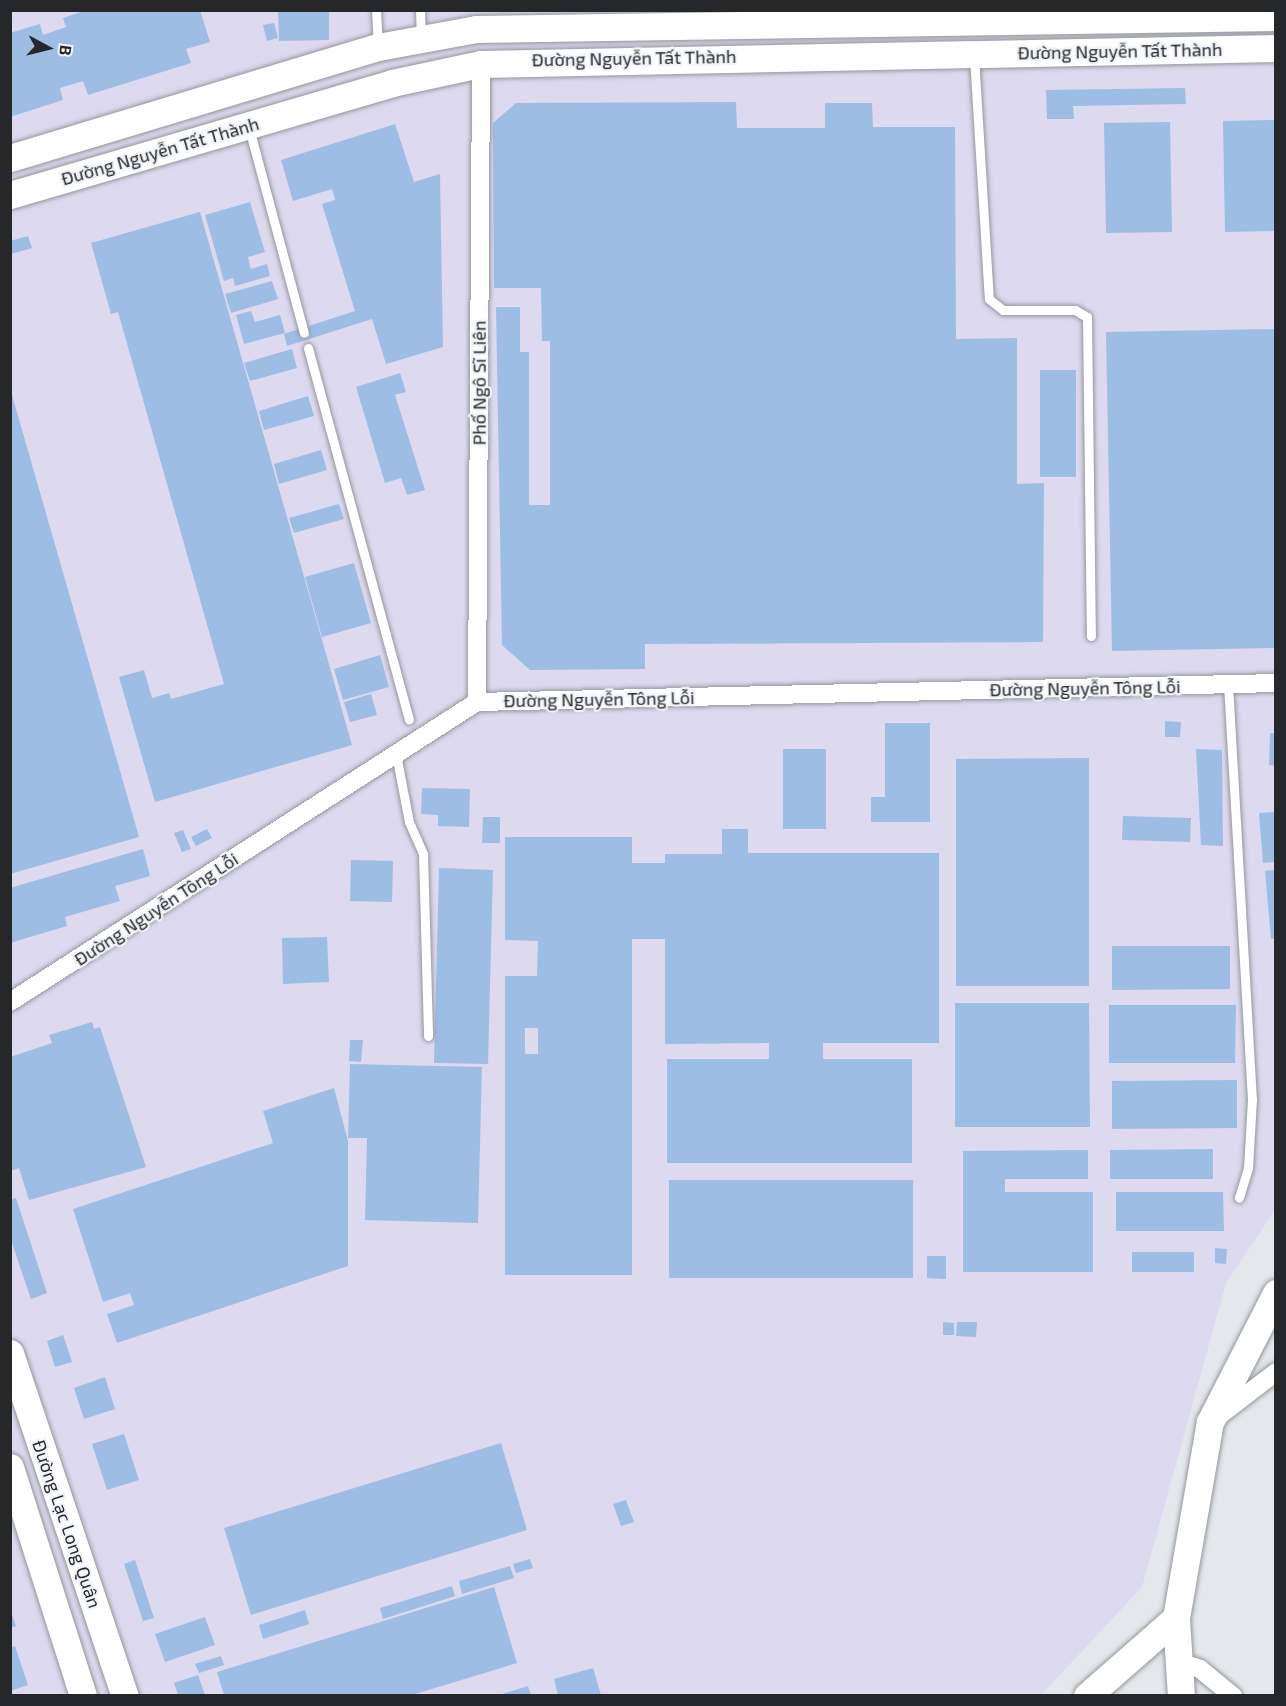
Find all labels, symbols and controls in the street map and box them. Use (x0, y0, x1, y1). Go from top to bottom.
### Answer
north arrow (18, 18, 78, 78)
street label: Đường Nguyễn Tất Thành (1017, 38, 1223, 64)
text: B (56, 44, 76, 56)
street label: Đường Nguyễn Tất Thành (531, 45, 737, 71)
street label: Đường Nguyễn Tất Thành (58, 112, 262, 190)
street label: Phố Ngô Sĩ Liên (468, 321, 490, 445)
street label: Đường Nguyễn Tông Lỗi (989, 676, 1181, 700)
street label: Đường Nguyễn Tông Lỗi (503, 687, 695, 711)
street label: Đường Nguyễn Tông Lỗi (70, 848, 242, 970)
street label: Đường Lạc Long Quân (28, 1437, 106, 1611)

